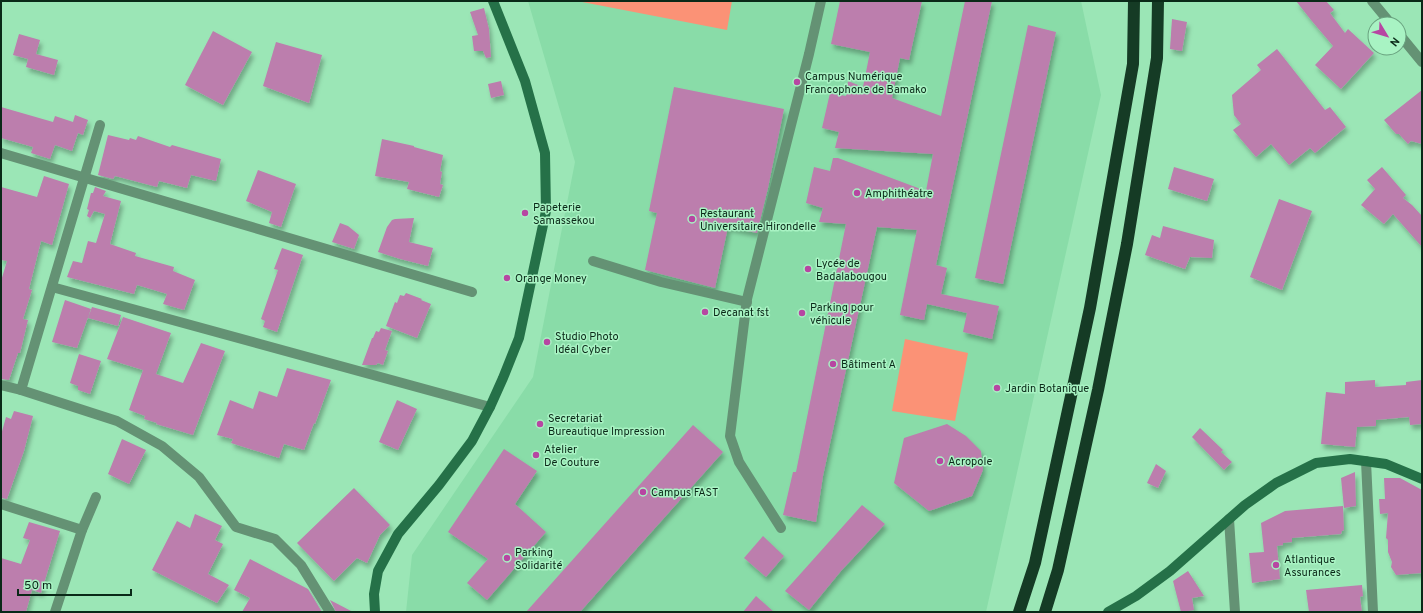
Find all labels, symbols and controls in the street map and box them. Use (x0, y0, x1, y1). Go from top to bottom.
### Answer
north arrow (1367, 16, 1407, 56)
text: N (1386, 34, 1402, 49)
place label: Campus Numérique Francophone de Bamako (805, 70, 927, 97)
marker: Campus Numérique Francophone de Bamako (792, 77, 802, 87)
place label: Amphithéatre (865, 187, 933, 201)
marker: Amphithéatre (852, 188, 862, 198)
place label: Papeterie Samassekou (533, 201, 595, 228)
place label: Restaurant Universitaire Hirondelle (700, 207, 816, 234)
marker: Papeterie Samassekou (520, 208, 530, 218)
marker: Restaurant Universitaire Hirondelle (687, 214, 697, 224)
place label: Lycée de Badalabougou (816, 257, 887, 284)
marker: Lycée de Badalabougou (803, 264, 813, 274)
place label: Orange Money (515, 272, 587, 286)
marker: Orange Money (502, 273, 512, 283)
place label: Parking pour véhicule (810, 301, 874, 328)
place label: Decanat fst (713, 306, 769, 320)
marker: Decanat fst (700, 307, 710, 317)
marker: Parking pour véhicule (797, 308, 807, 318)
place label: Studio Photo Idéal Cyber (555, 330, 619, 357)
marker: Studio Photo Idéal Cyber (542, 337, 552, 347)
place label: Bâtiment A (841, 358, 896, 372)
marker: Bâtiment A (828, 359, 838, 369)
place label: Jardin Botanique (1005, 382, 1089, 396)
marker: Jardin Botanique (992, 383, 1002, 393)
place label: Secretariat Bureautique Impression (548, 412, 665, 439)
marker: Secretariat Bureautique Impression (535, 419, 545, 429)
place label: Atelier De Couture (544, 443, 600, 470)
marker: Atelier De Couture (531, 450, 541, 460)
place label: Acropole (948, 455, 992, 469)
marker: Acropole (935, 456, 945, 466)
place label: Campus FAST (651, 486, 718, 500)
marker: Campus FAST (638, 487, 648, 497)
place label: Parking Solidarité (515, 546, 562, 573)
marker: Parking Solidarité (502, 553, 512, 563)
place label: Atlantique Assurances (1284, 553, 1341, 580)
marker: Atlantique Assurances (1271, 560, 1281, 570)
scale bar (18, 571, 131, 597)
text: 50 m (24, 578, 52, 594)

